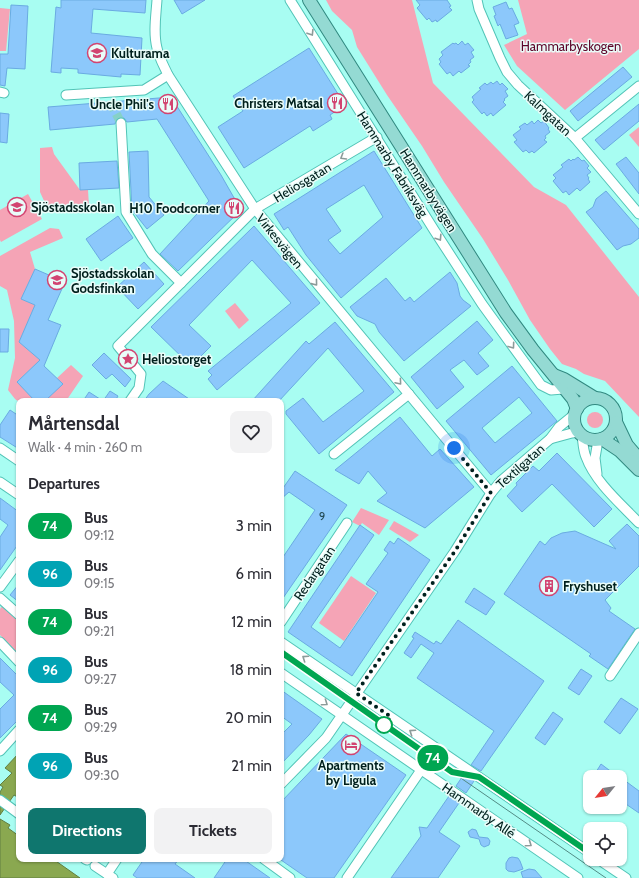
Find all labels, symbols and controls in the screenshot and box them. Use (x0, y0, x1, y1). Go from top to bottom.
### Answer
one-way arrow (306, 29, 314, 36)
park label: Hammarbyskogen (521, 38, 621, 54)
school or university icon: Kulturama (86, 42, 108, 64)
place label: Kulturama (111, 45, 170, 61)
street label: Kalmgatan (521, 87, 575, 139)
restaurant icon: Christers Matsal (326, 92, 348, 114)
restaurant icon: Uncle Phil's (157, 93, 179, 115)
place label: Christers Matsal (234, 95, 324, 111)
place label: Uncle Phil's (90, 96, 154, 112)
street label: Hammarby Fabriksväg (354, 108, 432, 220)
street label: Hammarbyvägen (397, 145, 461, 235)
one-way arrow (340, 152, 347, 160)
street label: Heliosgatan (270, 159, 334, 205)
school or university icon: Sjöstadsskolan (6, 196, 28, 218)
restaurant icon: H10 Foodcorner (223, 197, 245, 219)
place label: Sjöstadsskolan (31, 199, 114, 215)
place label: H10 Foodcorner (129, 200, 221, 216)
street label: Virkesvägen (253, 210, 307, 272)
one-way arrow (435, 234, 442, 241)
place label: Sjöstadsskolan Godsfinkan (71, 265, 154, 296)
school or university icon: Sjöstadsskolan Godsfinkan (46, 269, 68, 291)
one-way arrow (311, 278, 318, 285)
one-way arrow (507, 342, 515, 349)
place icon: Heliostorget (117, 348, 139, 370)
place label: Heliostorget (142, 351, 212, 367)
one-way arrow (394, 378, 401, 385)
button: heart (230, 411, 272, 453)
text: Mårtensdal (28, 412, 120, 435)
your location (444, 438, 464, 458)
text: Walk · 4 min · 260 m (28, 439, 142, 455)
street label: Textilgatan (493, 440, 547, 492)
text: Departures (28, 475, 100, 493)
text: Bus (84, 509, 108, 527)
house number: 9 (319, 509, 325, 523)
text: 74 (42, 517, 58, 535)
text: 3 min (236, 517, 272, 535)
text: 09:12 (84, 527, 114, 543)
street label: Redargatan (290, 543, 338, 603)
text: Bus (84, 557, 108, 575)
text: 96 (42, 565, 58, 583)
text: 6 min (235, 565, 272, 583)
text: 09:15 (84, 575, 114, 591)
building icon: Fryshuset (538, 575, 560, 597)
place label: Fryshuset (563, 578, 618, 594)
text: Bus (84, 605, 108, 623)
text: 74 (42, 613, 58, 631)
text: 12 min (231, 613, 272, 631)
text: 09:21 (84, 623, 114, 639)
text: Bus (84, 653, 108, 671)
one-way arrow (302, 655, 309, 663)
text: 96 (42, 661, 58, 679)
text: 18 min (230, 661, 272, 679)
text: 09:27 (84, 671, 117, 687)
one-way arrow (320, 698, 327, 705)
text: Bus (84, 701, 108, 719)
text: 74 (42, 709, 58, 727)
text: 20 min (226, 709, 272, 727)
unlabelled marker (375, 716, 393, 734)
text: 09:29 (84, 719, 117, 735)
one-way arrow (409, 729, 416, 737)
hotel icon: Apartments by Ligula (340, 734, 362, 756)
line badge: 74 (415, 745, 451, 771)
text: Bus (84, 749, 108, 767)
text: 74 (425, 749, 441, 767)
text: 96 (42, 757, 58, 775)
text: 21 min (231, 757, 272, 775)
place label: Apartments by Ligula (318, 757, 384, 788)
text: 09:30 (84, 767, 119, 783)
north arrow (583, 770, 627, 814)
map controls (583, 770, 627, 866)
street label: Hammarby Allé (439, 779, 519, 841)
button: Directions (28, 808, 146, 854)
button: Tickets (154, 808, 272, 854)
button: locate (583, 822, 627, 866)
one-way arrow (525, 839, 532, 847)

